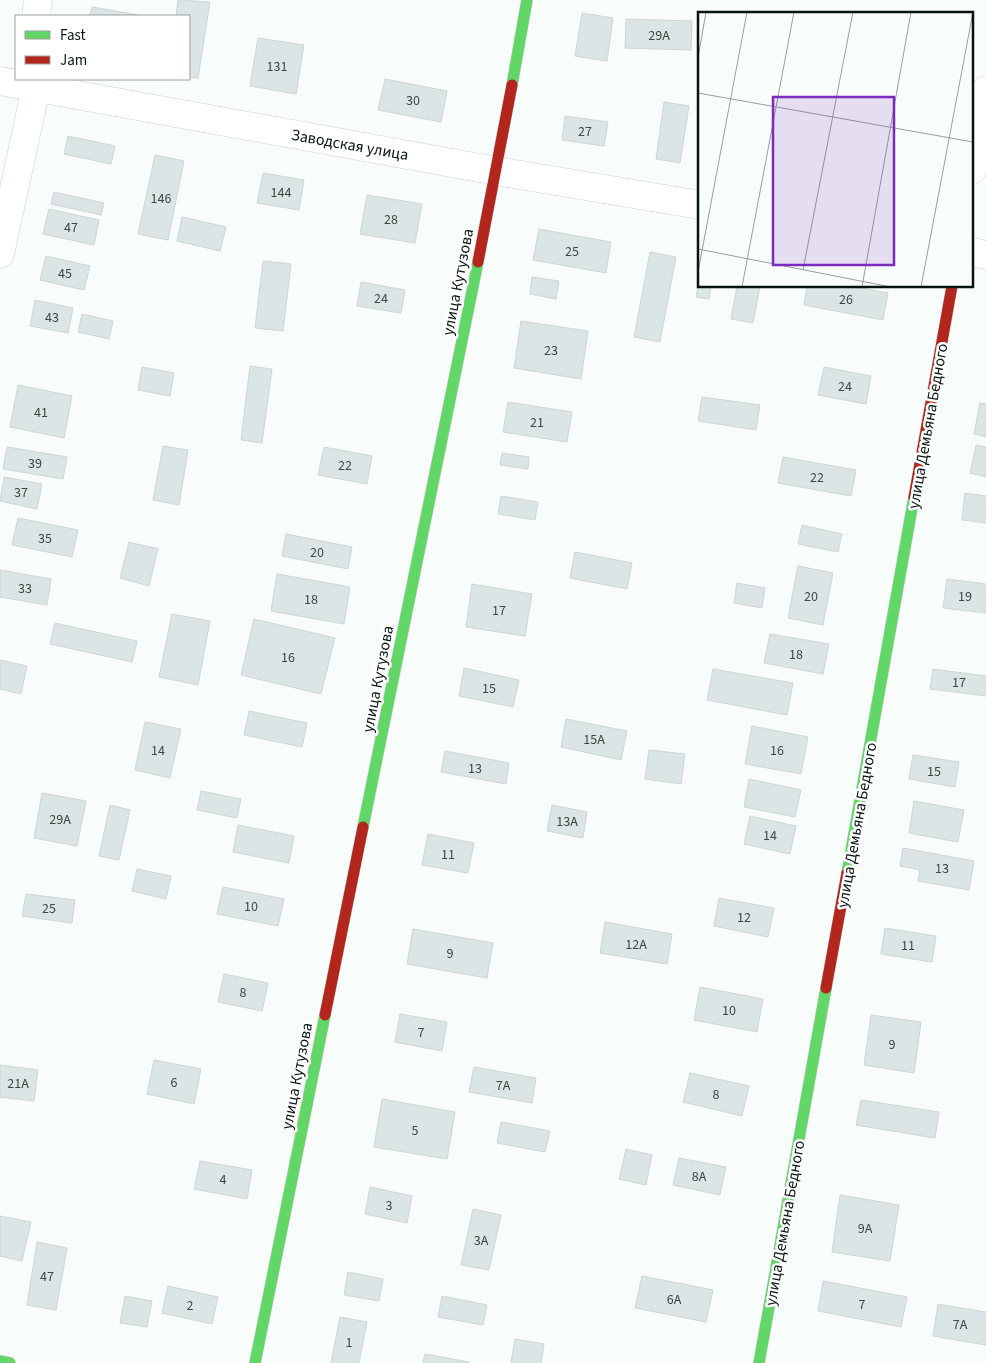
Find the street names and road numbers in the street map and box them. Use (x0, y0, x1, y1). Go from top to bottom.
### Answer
street label: Заводская улица (289, 124, 410, 166)
street label: улица Кутузова (437, 227, 479, 337)
street label: улица Демьяна Бедного (903, 342, 953, 511)
street label: улица Кутузова (357, 624, 399, 734)
street label: улица Демьяна Бедного (832, 741, 882, 910)
street label: улица Кутузова (276, 1021, 318, 1131)
street label: улица Демьяна Бедного (760, 1139, 810, 1308)

